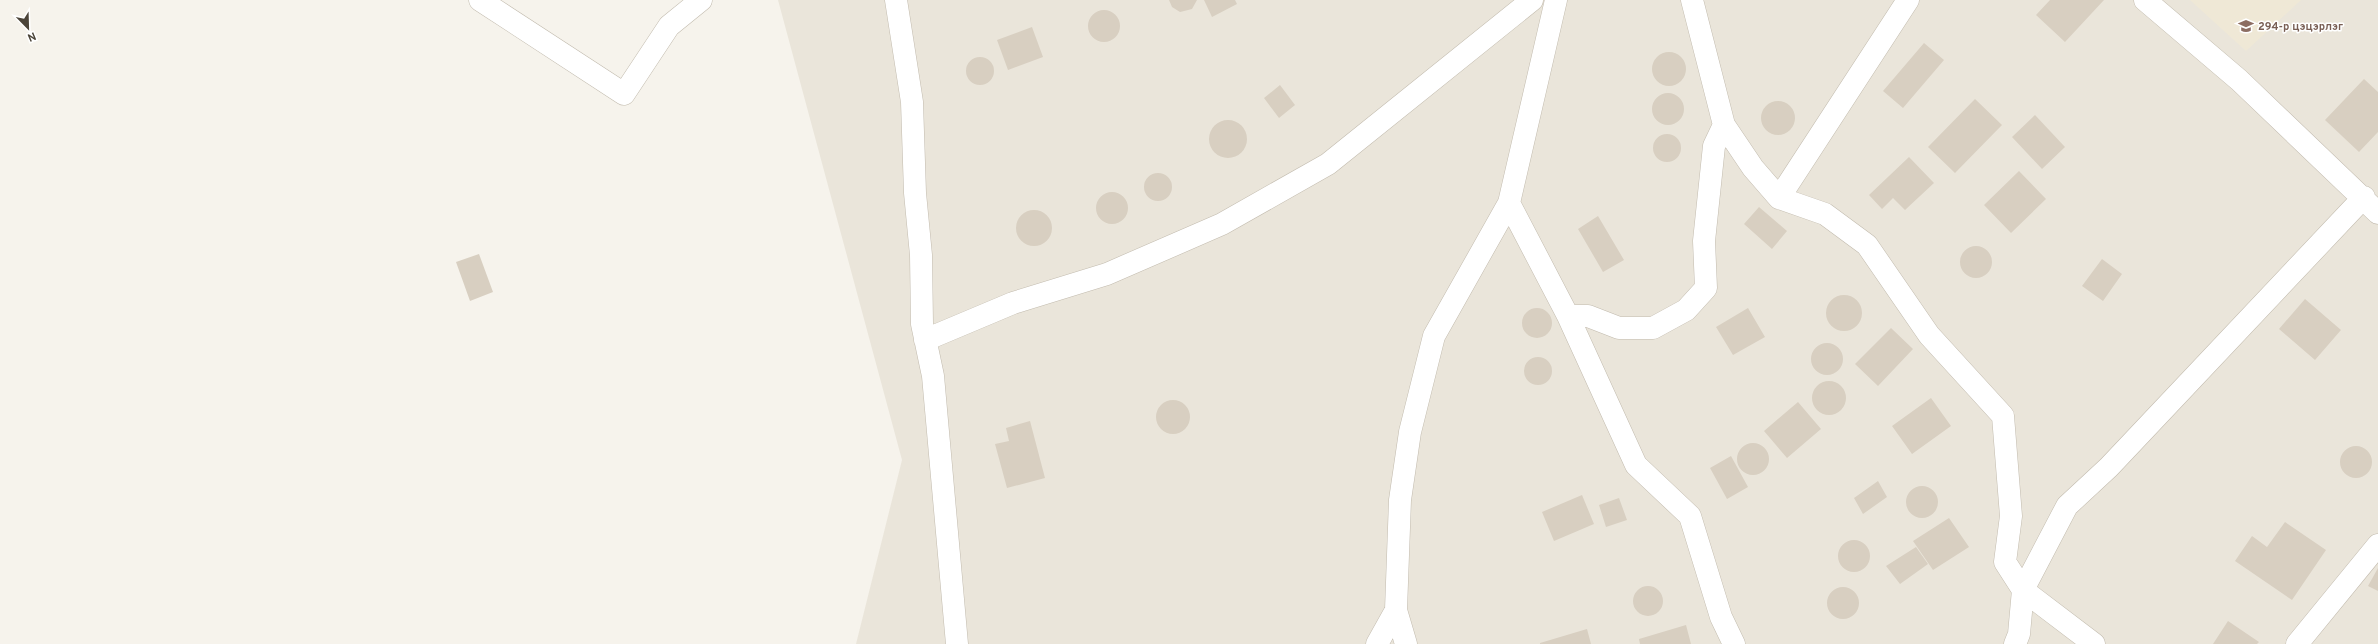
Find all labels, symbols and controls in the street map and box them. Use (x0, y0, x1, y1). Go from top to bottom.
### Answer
north arrow (8, 8, 48, 48)
school or university icon: 294-р цэцэрлэг (2237, 17, 2255, 35)
place label: 294-р цэцэрлэг (2258, 20, 2343, 34)
text: N (25, 28, 38, 44)

